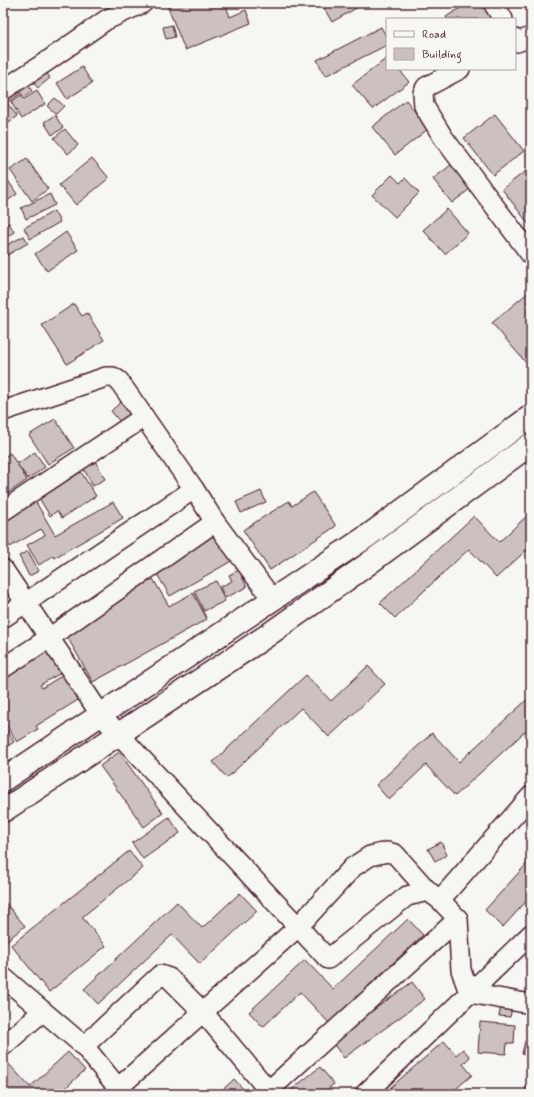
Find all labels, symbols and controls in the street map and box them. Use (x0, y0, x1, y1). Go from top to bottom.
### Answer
legend (386, 18, 516, 70)
text: Road (422, 27, 446, 43)
text: Building (422, 47, 462, 64)

